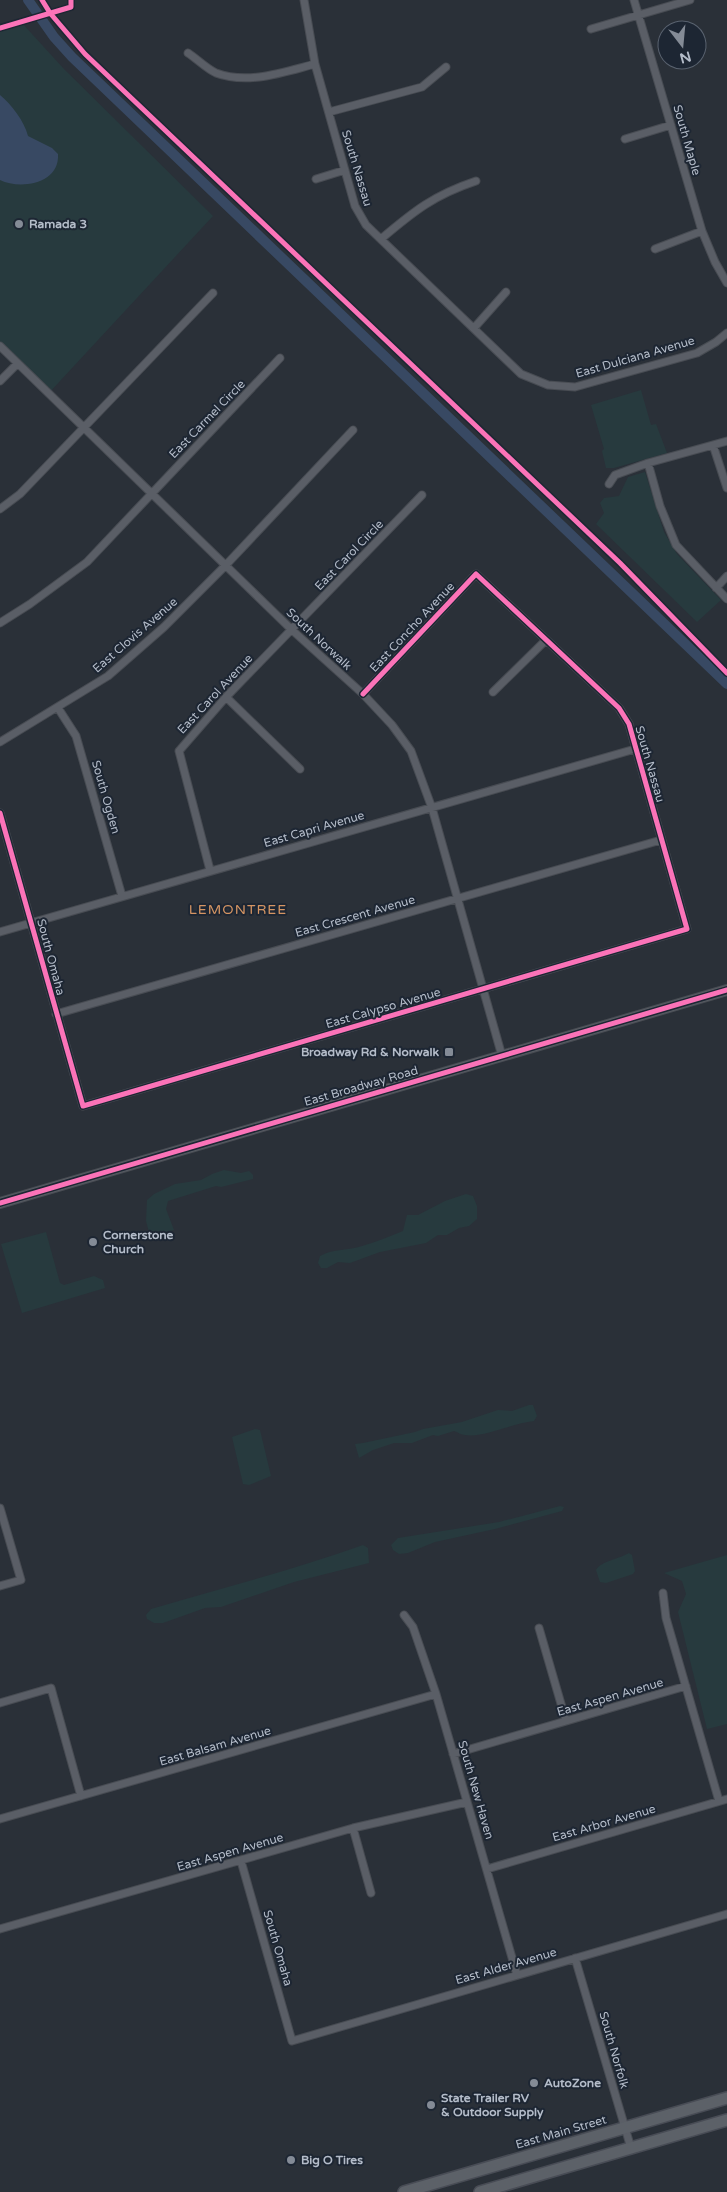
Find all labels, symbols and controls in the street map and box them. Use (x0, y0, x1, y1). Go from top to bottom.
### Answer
north arrow (657, 20, 707, 70)
text: N (678, 47, 693, 67)
street label: South Maple (670, 103, 704, 177)
street label: South Nassau (339, 128, 375, 208)
place label: Ramada 3 (29, 217, 87, 231)
marker: Ramada 3 (13, 218, 25, 230)
street label: East Dulciana Avenue (574, 333, 696, 381)
street label: East Carmel Circle (166, 377, 248, 461)
street label: East Carol Circle (312, 517, 386, 593)
street label: East Concho Avenue (367, 579, 457, 675)
street label: East Clovis Avenue (90, 594, 180, 676)
street label: South Norwalk (283, 605, 355, 673)
street label: East Carol Avenue (175, 651, 256, 737)
street label: South Nassau (632, 724, 668, 804)
street label: South Ogden (89, 759, 123, 835)
street label: East Capri Avenue (262, 808, 366, 850)
street label: East Crescent Avenue (294, 892, 417, 940)
district label: LEMONTREE (189, 901, 287, 918)
street label: South Omaha (34, 917, 68, 997)
street label: East Calypso Avenue (324, 985, 442, 1031)
place label: Broadway Rd & Norwalk (301, 1045, 439, 1060)
marker: Broadway Rd & Norwalk (443, 1046, 455, 1058)
street label: East Broadway Road (302, 1063, 420, 1109)
place label: Cornerstone Church (103, 1228, 174, 1256)
marker: Cornerstone Church (87, 1236, 99, 1248)
street label: East Aspen Avenue (555, 1675, 665, 1719)
street label: East Balsam Avenue (158, 1723, 273, 1769)
street label: South New Haven (455, 1739, 497, 1841)
street label: East Arbor Avenue (551, 1802, 657, 1844)
street label: East Aspen Avenue (175, 1830, 285, 1874)
street label: South Omaha (260, 1908, 296, 1988)
street label: East Alder Avenue (454, 1945, 558, 1987)
street label: South Norfolk (596, 2010, 632, 2091)
place label: AutoZone (544, 2076, 601, 2090)
marker: AutoZone (528, 2077, 540, 2089)
place label: State Trailer RV & Outdoor Supply (441, 2091, 544, 2120)
marker: State Trailer RV & Outdoor Supply (425, 2099, 437, 2111)
street label: East Main Street (514, 2112, 608, 2152)
place label: Big O Tires (301, 2153, 363, 2168)
marker: Big O Tires (285, 2154, 297, 2166)

